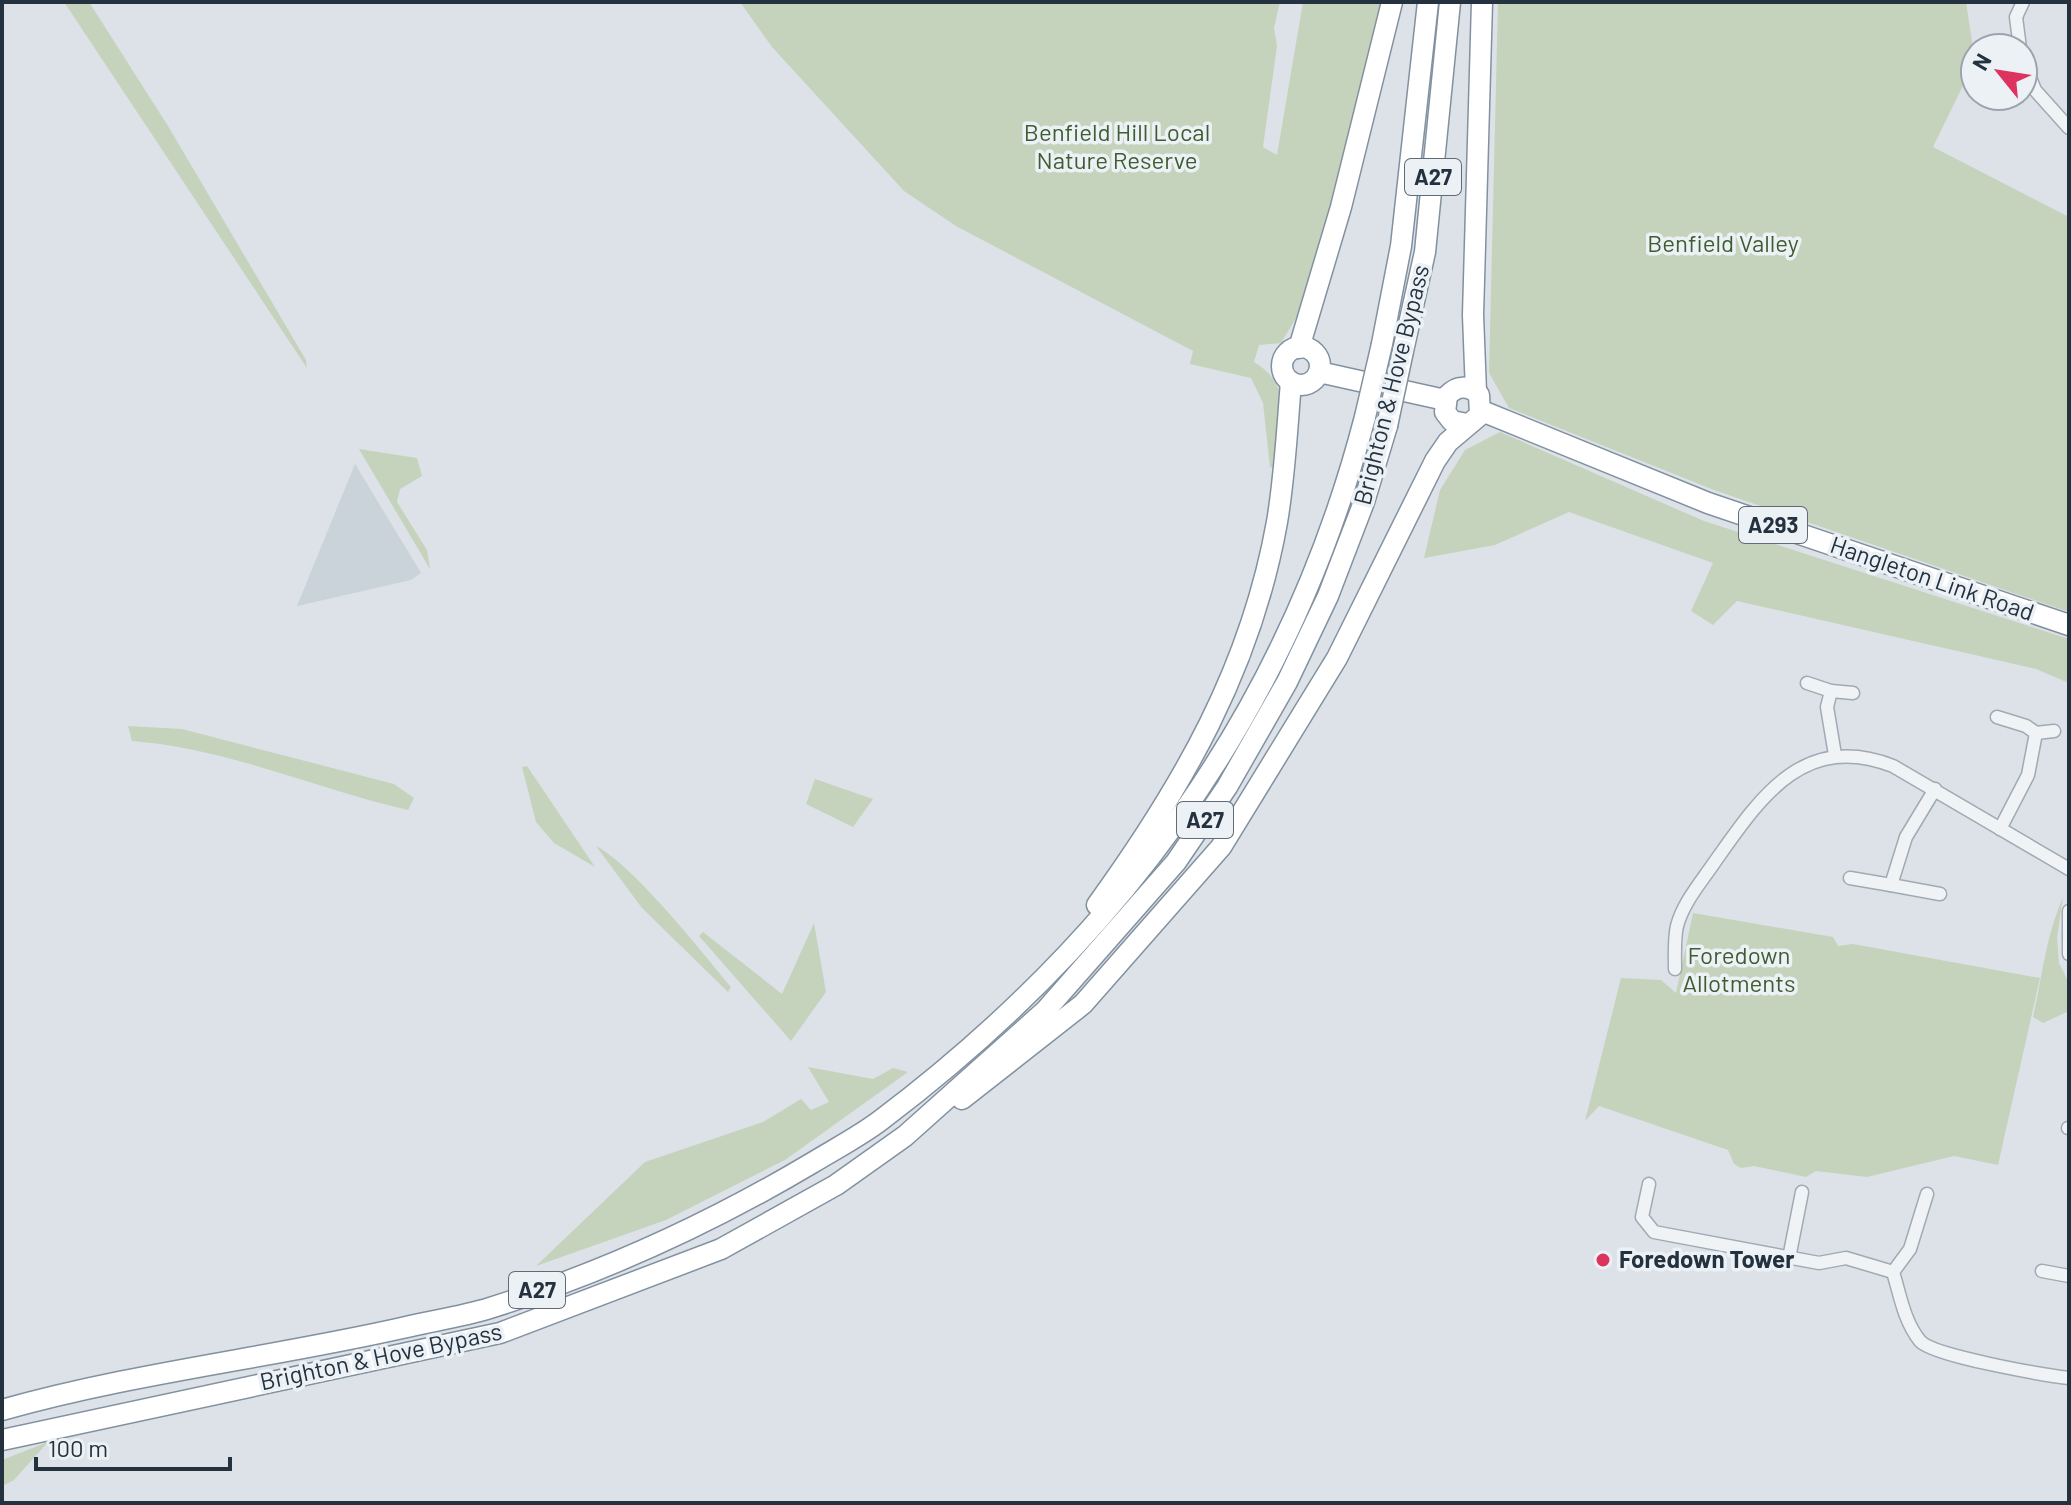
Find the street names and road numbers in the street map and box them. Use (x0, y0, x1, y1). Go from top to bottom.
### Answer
road number: A27 (1405, 159, 1461, 195)
street label: Brighton & Hove Bypass (1347, 262, 1434, 508)
road number: A293 (1739, 507, 1807, 543)
street label: Hangleton Link Road (1827, 529, 2038, 626)
road number: A27 (1177, 802, 1233, 838)
road number: A27 (509, 1272, 565, 1308)
street label: Brighton & Hove Bypass (257, 1316, 504, 1395)

